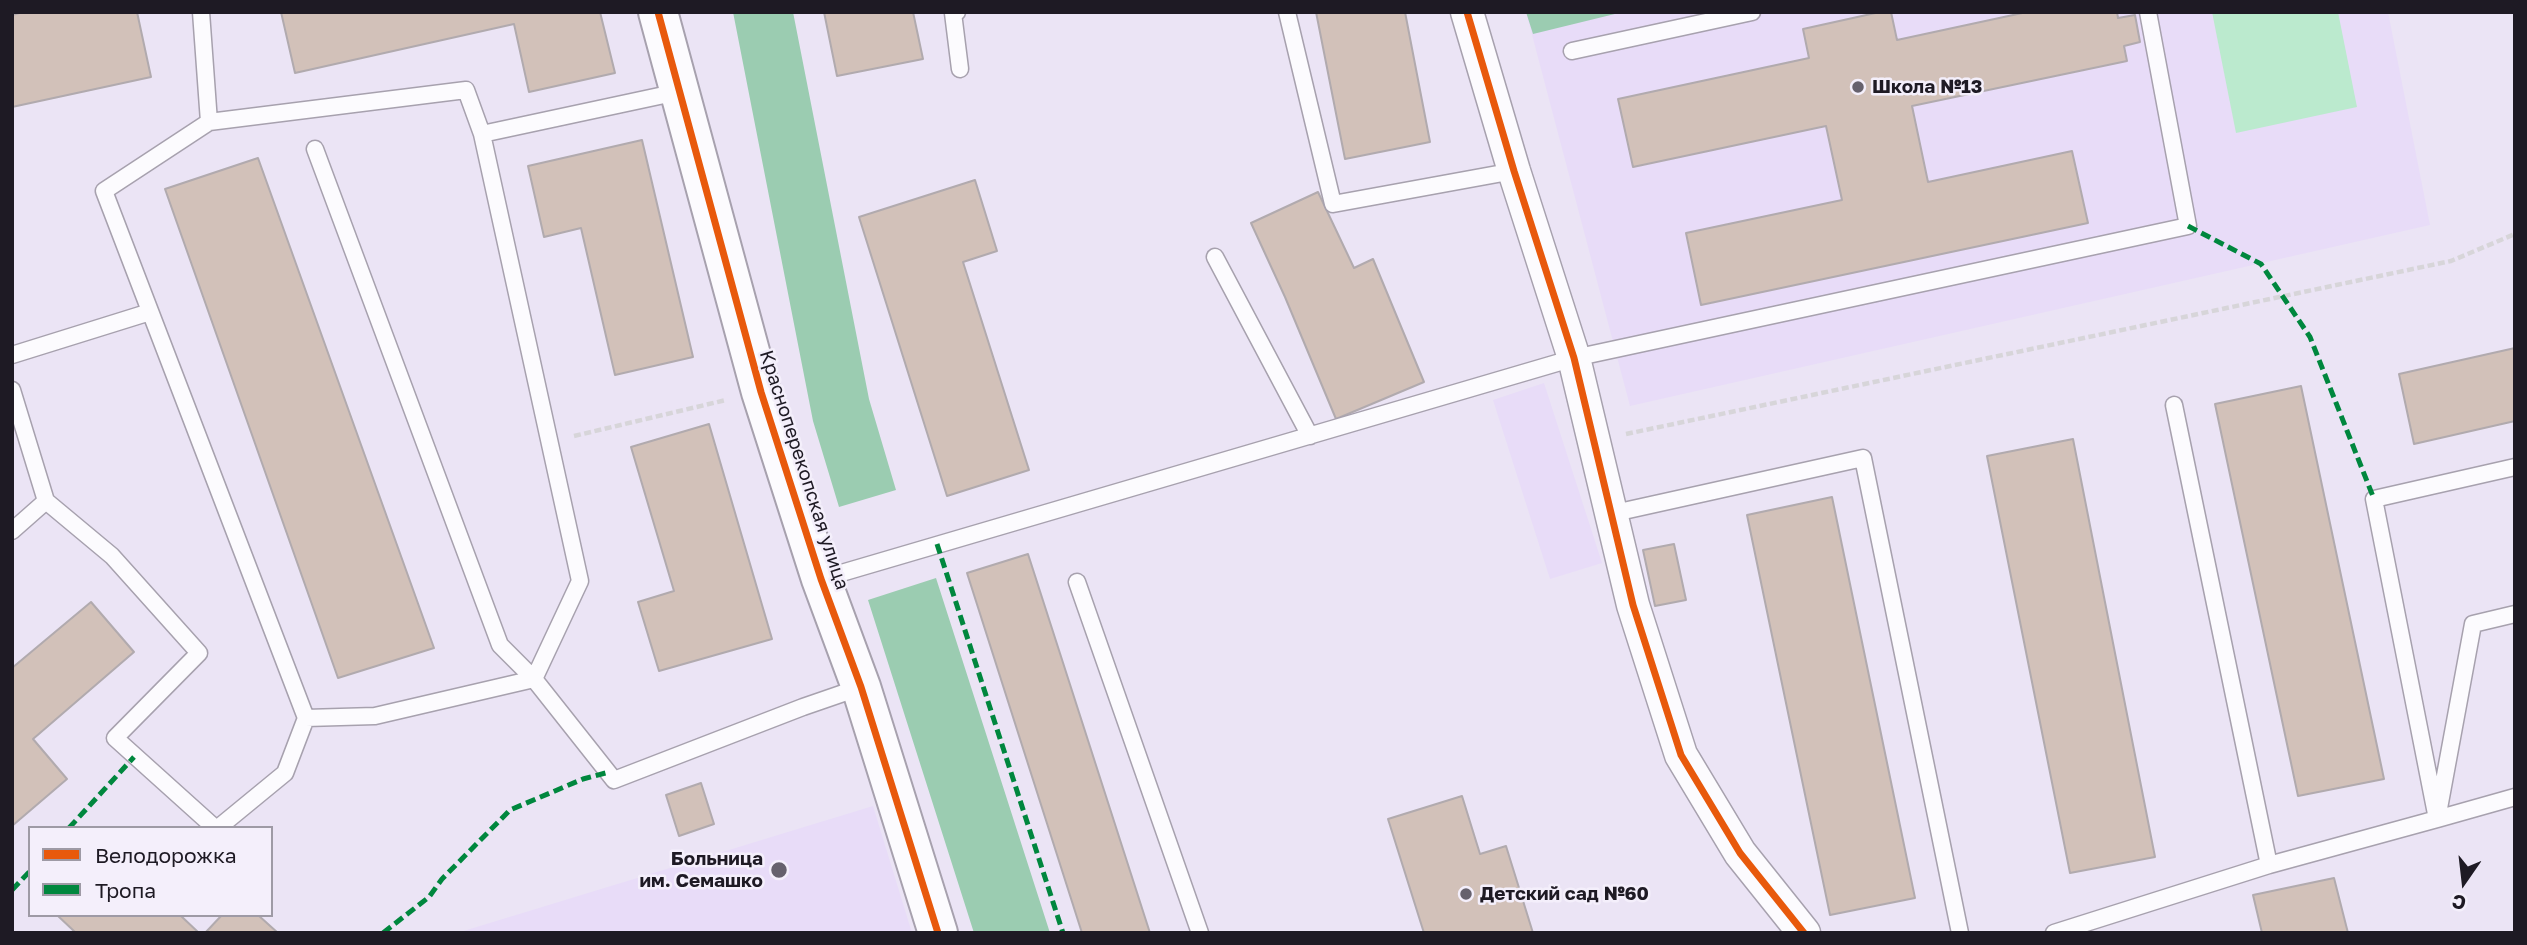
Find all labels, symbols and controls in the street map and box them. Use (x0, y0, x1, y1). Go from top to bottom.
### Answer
place label: Школа №13 (1872, 76, 1982, 98)
marker: Школа №13 (1850, 79, 1866, 95)
street label: Красноперекопская улица (754, 347, 854, 593)
legend (28, 826, 273, 917)
text: Велодорожка (95, 842, 237, 868)
north arrow (2429, 847, 2499, 917)
place label: Больница им. Семашко (640, 848, 763, 892)
marker: Больница им. Семашко (769, 860, 789, 880)
text: Тропа (95, 877, 156, 903)
place label: Детский сад №60 (1480, 883, 1649, 905)
marker: Детский сад №60 (1458, 886, 1474, 902)
text: С (2449, 890, 2468, 916)

